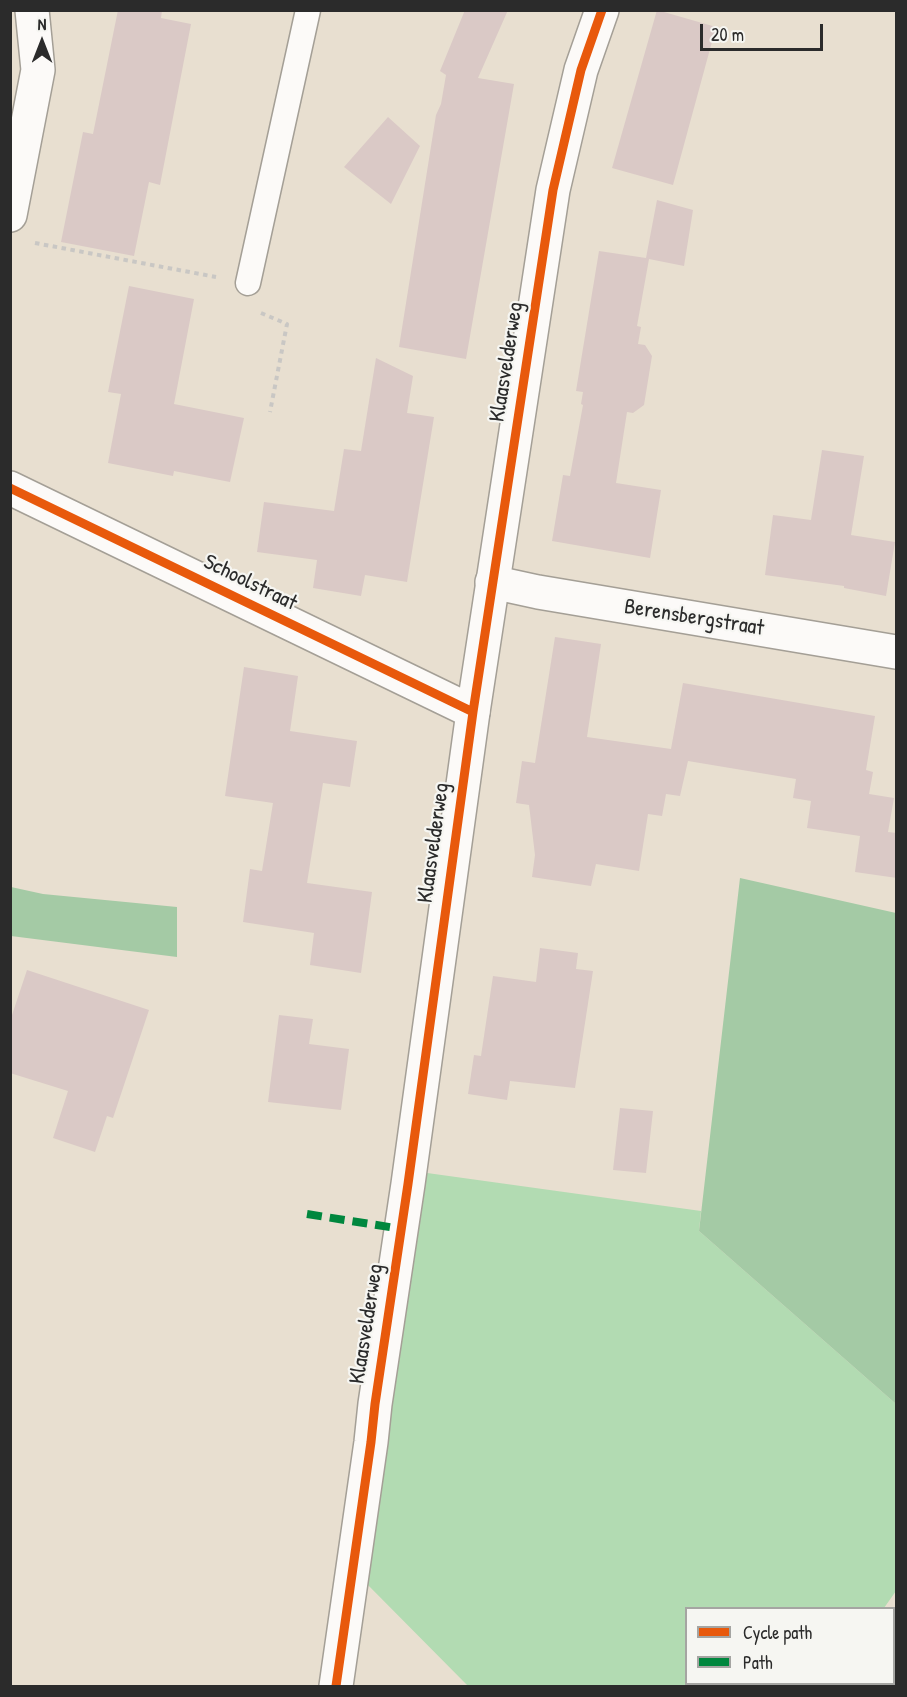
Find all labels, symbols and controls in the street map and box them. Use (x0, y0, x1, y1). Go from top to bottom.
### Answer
north arrow (12, 12, 72, 72)
scale bar (703, 12, 826, 50)
text: N (38, 13, 46, 35)
text: 20 m (711, 22, 744, 47)
street label: Klaasvelderweg (484, 300, 530, 424)
street label: Schoolstraat (199, 549, 301, 617)
street label: Berensbergstraat (622, 594, 766, 642)
street label: Klaasvelderweg (413, 781, 455, 905)
street label: Klaasvelderweg (344, 1262, 390, 1386)
legend (685, 1607, 895, 1685)
text: Cycle path (743, 1620, 812, 1645)
text: Path (743, 1650, 772, 1675)

